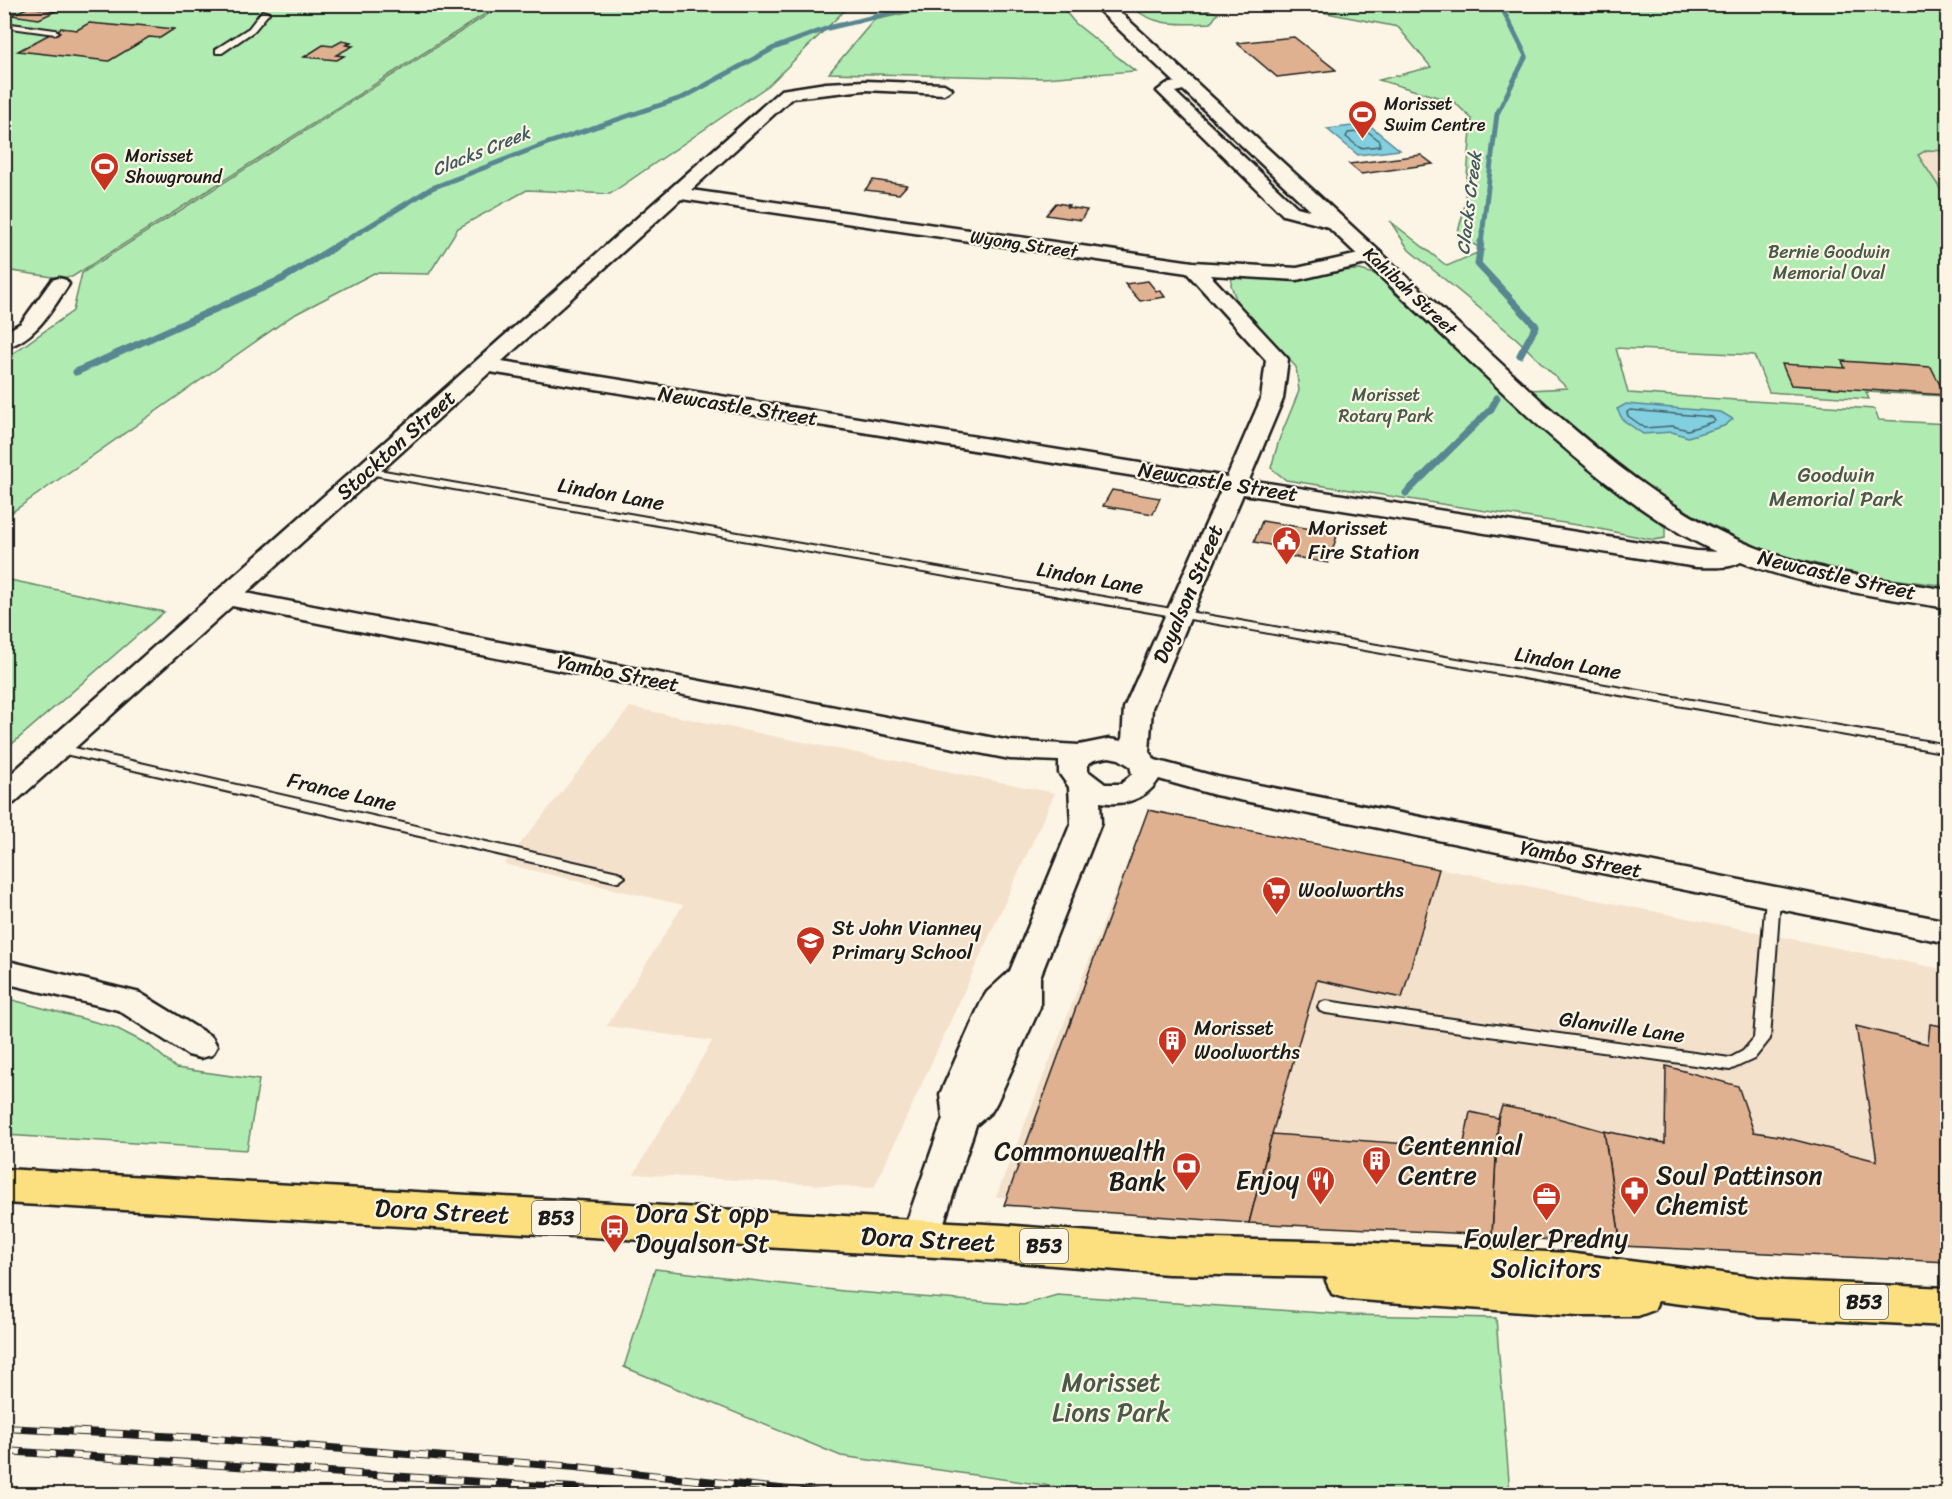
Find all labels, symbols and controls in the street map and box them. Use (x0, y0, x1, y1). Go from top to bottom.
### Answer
place label: Morisset Swim Centre (1384, 88, 1486, 141)
sports icon: Morisset Swim Centre (1347, 98, 1379, 140)
water label: Clacks Creek (427, 116, 536, 185)
place label: Morisset Showground (125, 140, 223, 193)
water label: Clacks Creek (1447, 148, 1491, 256)
sports icon: Morisset Showground (88, 150, 120, 192)
street label: Wyong Street (968, 221, 1081, 267)
park label: Bernie Goodwin Memorial Oval (1768, 236, 1890, 289)
street label: Kahibah Street (1355, 239, 1465, 344)
street label: Newcastle Street (655, 375, 821, 437)
park label: Morisset Rotary Park (1338, 379, 1434, 432)
street label: Stockton Street (327, 380, 465, 510)
street label: Newcastle Street (1135, 451, 1301, 513)
park label: Goodwin Memorial Park (1769, 456, 1903, 518)
street label: Lindon Lane (555, 466, 668, 522)
place label: Morisset Fire Station (1308, 509, 1419, 571)
street label: Doyalson Street (1142, 518, 1234, 670)
public building icon: Morisset Fire Station (1271, 524, 1303, 566)
street label: Newcastle Street (1754, 538, 1920, 612)
street label: Lindon Lane (1034, 550, 1147, 606)
street label: Lindon Lane (1512, 635, 1625, 691)
street label: Yambo Street (554, 643, 682, 703)
street label: France Lane (284, 761, 401, 823)
street label: Yambo Street (1517, 829, 1645, 889)
place label: Woolworths (1298, 871, 1404, 909)
supermarket icon: Woolworths (1261, 874, 1293, 916)
place label: St John Vianney Primary School (832, 909, 981, 971)
school or university icon: St John Vianney Primary School (795, 924, 827, 966)
street label: Glanville Lane (1557, 999, 1687, 1055)
place label: Morisset Woolworths (1194, 1009, 1300, 1071)
building icon: Morisset Woolworths (1157, 1024, 1189, 1066)
place label: Centennial Centre (1398, 1122, 1523, 1198)
place label: Commonwealth Bank (994, 1128, 1166, 1204)
building icon: Centennial Centre (1361, 1144, 1393, 1186)
bank icon: Commonwealth Bank (1171, 1150, 1203, 1192)
place label: Soul Pattinson Chemist (1656, 1152, 1823, 1228)
place label: Enjoy (1236, 1157, 1300, 1203)
restaurant icon: Enjoy (1304, 1164, 1336, 1206)
pharmacy icon: Soul Pattinson Chemist (1619, 1174, 1651, 1216)
office icon: Fowler Predny Solicitors (1530, 1180, 1562, 1222)
street label: Dora Street (373, 1185, 511, 1237)
place label: Dora St opp Doyalson St (635, 1190, 770, 1266)
road number: B53 (532, 1201, 580, 1235)
bus stop icon: Dora St opp Doyalson St (598, 1212, 630, 1254)
street label: Dora Street (859, 1213, 997, 1265)
place label: Fowler Predny Solicitors (1464, 1215, 1628, 1291)
road number: B53 (1020, 1229, 1068, 1263)
road number: B53 (1840, 1285, 1888, 1319)
park label: Morisset Lions Park (1052, 1359, 1170, 1435)

